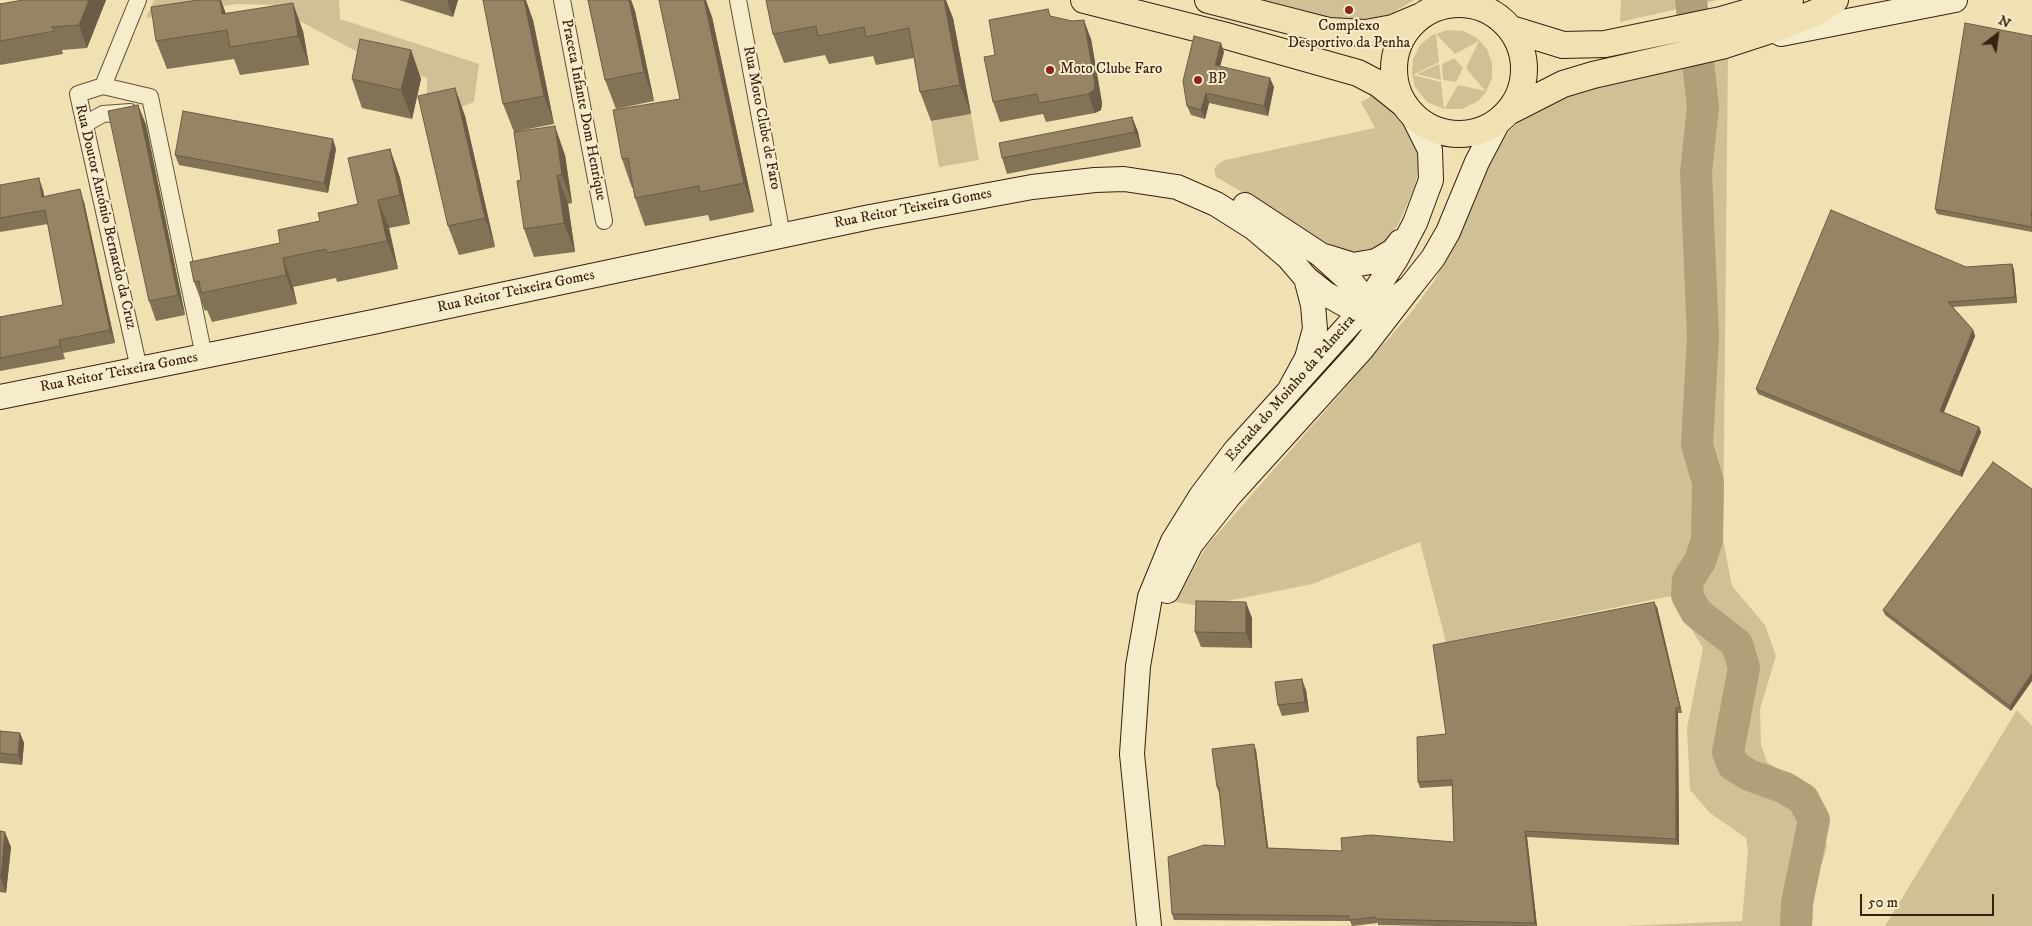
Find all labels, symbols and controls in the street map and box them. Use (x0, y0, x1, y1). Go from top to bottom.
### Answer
marker: Complexo Desportivo da Penha (1343, 4, 1355, 16)
north arrow (1972, 10, 2022, 60)
text: N (1995, 11, 2014, 33)
street label: Praceta Infante Dom Henrique (557, 18, 609, 202)
place label: Complexo Desportivo da Penha (1288, 18, 1410, 53)
street label: Rua Moto Clube de Faro (738, 45, 784, 191)
place label: Moto Clube Faro (1060, 61, 1162, 79)
marker: Moto Clube Faro (1044, 64, 1056, 76)
place label: BP (1208, 71, 1226, 89)
marker: BP (1192, 74, 1204, 86)
street label: Rua Doutor António Bernardo da Cruz (70, 103, 140, 331)
street label: Rua Reitor Teixeira Gomes (833, 185, 993, 233)
street label: Rua Reitor Teixeira Gomes (436, 267, 596, 317)
street label: Estrada do Moinho da Palmeira (1222, 312, 1360, 466)
street label: Rua Reitor Teixeira Gomes (39, 349, 199, 397)
scale bar (1862, 884, 1996, 916)
text: 50 m (1868, 893, 1898, 912)

